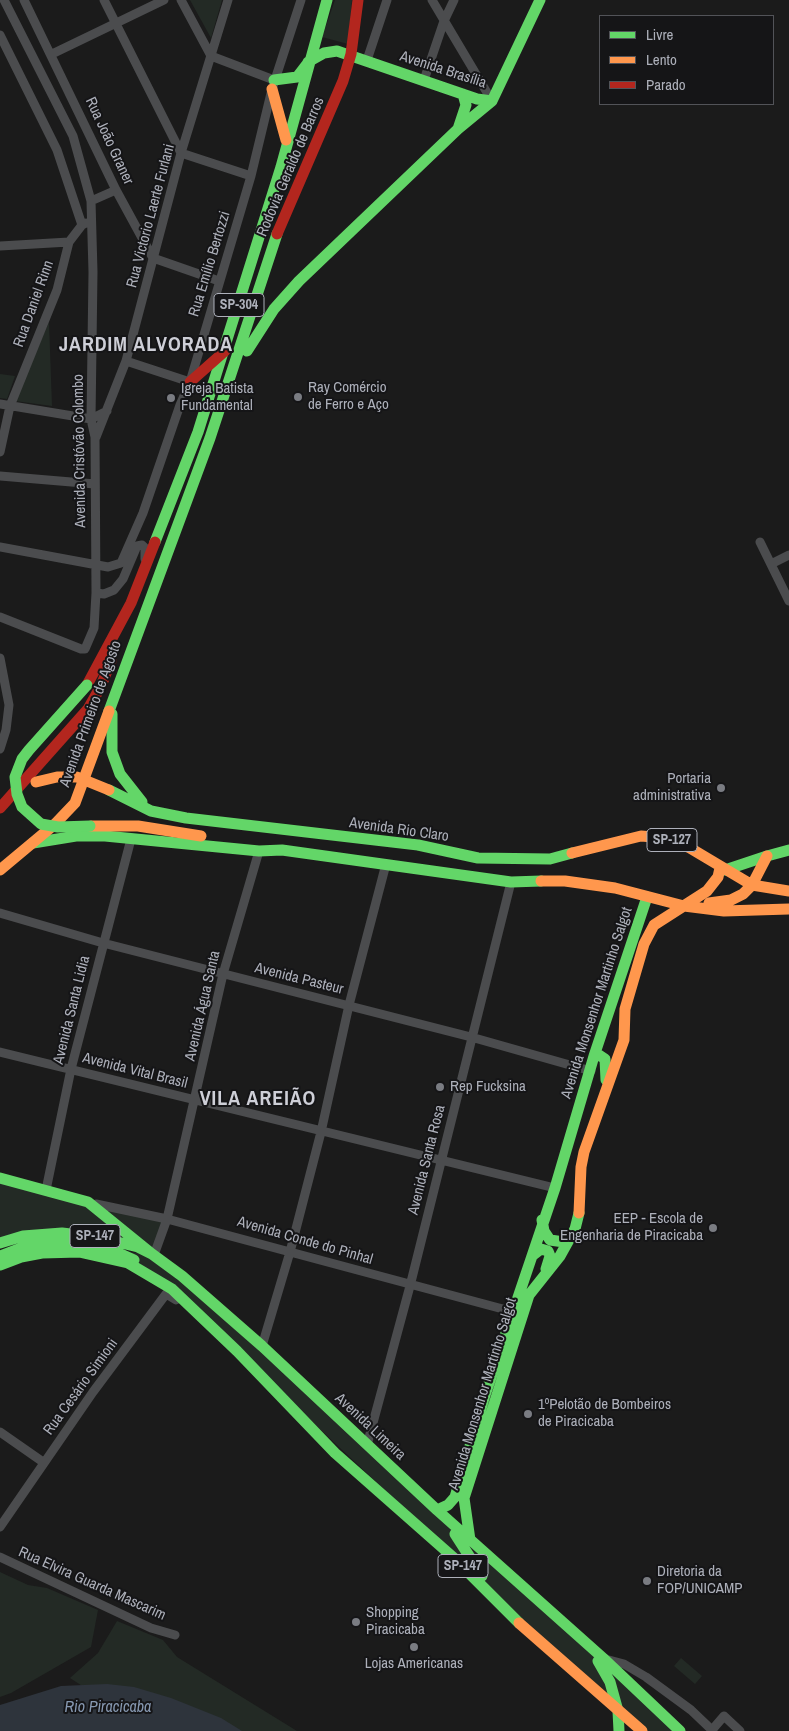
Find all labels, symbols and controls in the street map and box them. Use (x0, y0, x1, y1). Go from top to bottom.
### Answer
legend (599, 15, 774, 105)
text: Livre (646, 24, 673, 45)
street label: Avenida Brasília (397, 48, 489, 92)
text: Lento (646, 49, 677, 70)
text: Parado (646, 74, 686, 95)
street label: Rua João Graner (81, 94, 137, 188)
street label: Rodovia Geraldo de Barros (253, 95, 329, 239)
street label: Rua Victorio Laerte Furlani (123, 142, 179, 290)
street label: Rua Emílio Bertozzi (185, 209, 235, 319)
street label: Rua Daniel Rinn (10, 258, 58, 350)
road number: SP-304 (214, 294, 264, 316)
district label: JARDIM ALVORADA (57, 334, 235, 358)
street label: Avenida Cristóvão Colombo (70, 374, 90, 528)
place label: Ray Comércio de Ferro e Aço (308, 379, 389, 414)
place label: Igreja Batista Fundamental (181, 380, 253, 415)
marker: Ray Comércio de Ferro e Aço (292, 391, 304, 403)
marker: Igreja Batista Fundamental (165, 392, 177, 404)
street label: Avenida Primeiro de Agosto (56, 638, 126, 790)
place label: Portaria administrativa (633, 770, 711, 805)
marker: Portaria administrativa (715, 782, 727, 794)
street label: Avenida Rio Claro (348, 814, 450, 846)
road number: SP-127 (647, 828, 697, 852)
street label: Avenida Monsenhor Martinho Salgot (558, 905, 636, 1101)
street label: Avenida Água Santa (182, 949, 224, 1063)
street label: Avenida Santa Lidia (50, 954, 94, 1066)
street label: Avenida Pasteur (253, 959, 345, 999)
street label: Avenida Vital Brasil (81, 1049, 189, 1093)
place label: Rep Fucksina (450, 1078, 526, 1096)
marker: Rep Fucksina (434, 1081, 446, 1093)
district label: VILA AREIÃO (198, 1088, 318, 1112)
street label: Avenida Santa Rosa (405, 1103, 449, 1217)
place label: EEP - Escola de Engenharia de Piracicaba (560, 1210, 703, 1245)
street label: Avenida Conde do Pinhal (235, 1213, 375, 1269)
marker: EEP - Escola de Engenharia de Piracicaba (707, 1222, 719, 1234)
road number: SP-147 (70, 1224, 120, 1248)
street label: Avenida Monsenhor Martinho Salgot (445, 1296, 521, 1492)
street label: Rua Cesário Simioni (40, 1335, 122, 1439)
street label: Avenida Limeira (331, 1390, 409, 1464)
place label: 1ºPelotão de Bombeiros de Piracicaba (538, 1396, 671, 1431)
marker: 1ºPelotão de Bombeiros de Piracicaba (522, 1408, 534, 1420)
street label: Rua Elvira Guarda Mascarim (16, 1543, 168, 1625)
road number: SP-147 (438, 1554, 488, 1578)
place label: Diretoria da FOP/UNICAMP (657, 1563, 742, 1598)
marker: Diretoria da FOP/UNICAMP (641, 1575, 653, 1587)
place label: Shopping Piracicaba (366, 1604, 425, 1639)
marker: Shopping Piracicaba (350, 1616, 362, 1628)
marker: Lojas Americanas (408, 1641, 420, 1653)
place label: Lojas Americanas (365, 1655, 463, 1673)
water label: Rio Piracicaba (65, 1698, 151, 1718)

